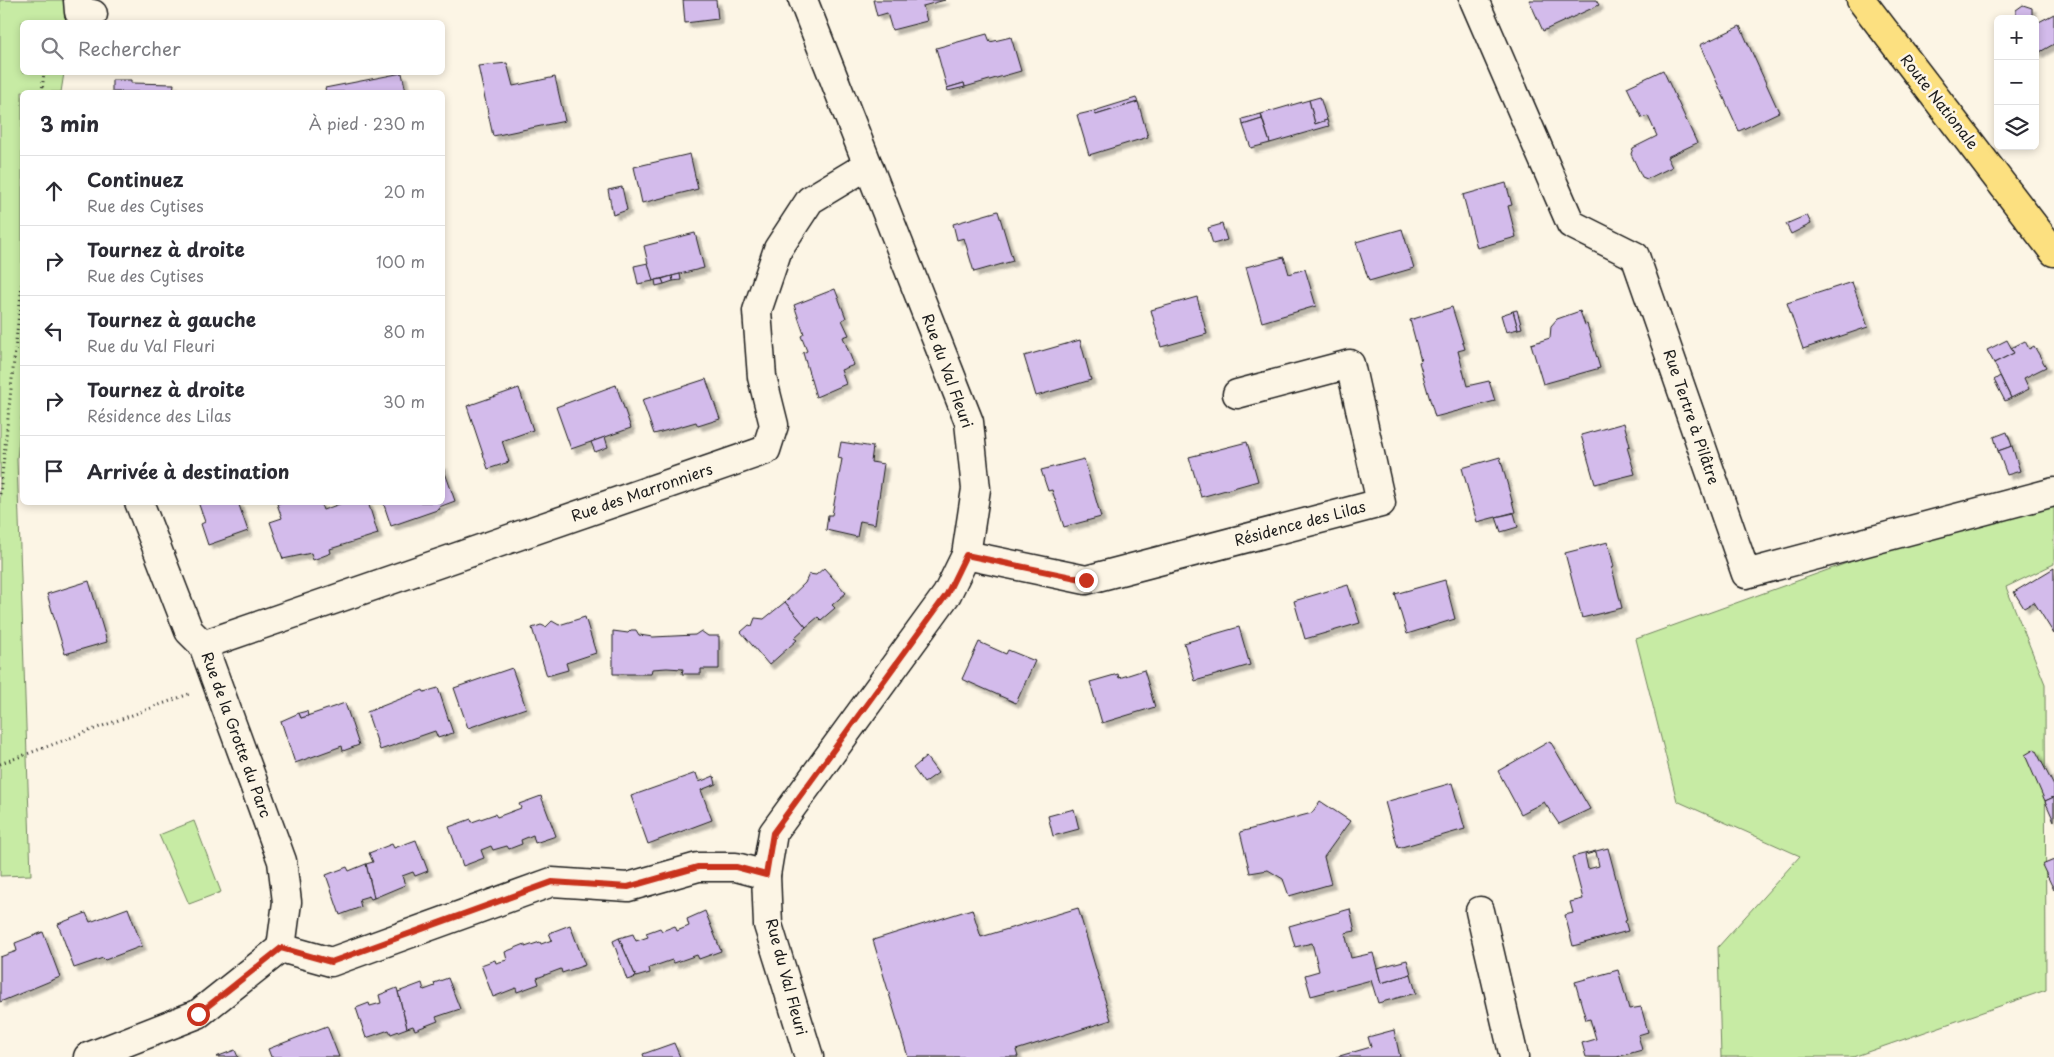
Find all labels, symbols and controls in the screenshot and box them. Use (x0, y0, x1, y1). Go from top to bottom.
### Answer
map controls (1994, 15, 2039, 150)
button: + (1994, 15, 2039, 60)
search box (20, 20, 445, 75)
icon: search (38, 34, 66, 62)
text: Rechercher (78, 34, 181, 62)
street label: Route Nationale (1896, 48, 1985, 154)
button: − (1994, 60, 2039, 105)
button: layers (1994, 105, 2039, 150)
text: 3 min (40, 107, 99, 139)
text: À pied · 230 m (309, 111, 425, 135)
text: Continuez (87, 165, 184, 193)
icon: ahead (40, 177, 68, 205)
text: 20 m (384, 179, 425, 203)
text: Rue des Cytises (87, 193, 204, 217)
text: Tournez à droite (87, 235, 245, 263)
icon: right (40, 247, 68, 275)
text: 100 m (376, 249, 425, 273)
text: Rue des Cytises (87, 263, 204, 287)
text: Tournez à gauche (87, 305, 256, 333)
street label: Rue du Val Fleuri (917, 310, 980, 431)
icon: left (40, 317, 68, 345)
text: 80 m (383, 319, 425, 343)
text: Rue du Val Fleuri (87, 333, 215, 357)
street label: Rue Tertre à Pilâtre (1659, 346, 1726, 487)
text: Tournez à droite (87, 375, 245, 403)
icon: right (40, 387, 68, 415)
text: 30 m (383, 389, 425, 413)
text: Résidence des Lilas (87, 403, 231, 427)
icon: arrive (40, 457, 68, 485)
text: Arrivée à destination (87, 457, 290, 485)
street label: Rue des Marronniers (568, 457, 715, 527)
street label: Résidence des Lilas (1231, 494, 1368, 551)
route end (1075, 569, 1098, 592)
street label: Rue de la Grotte du Parc (197, 648, 278, 821)
street label: Rue du Val Fleuri (761, 916, 814, 1038)
route start (187, 1003, 210, 1026)

